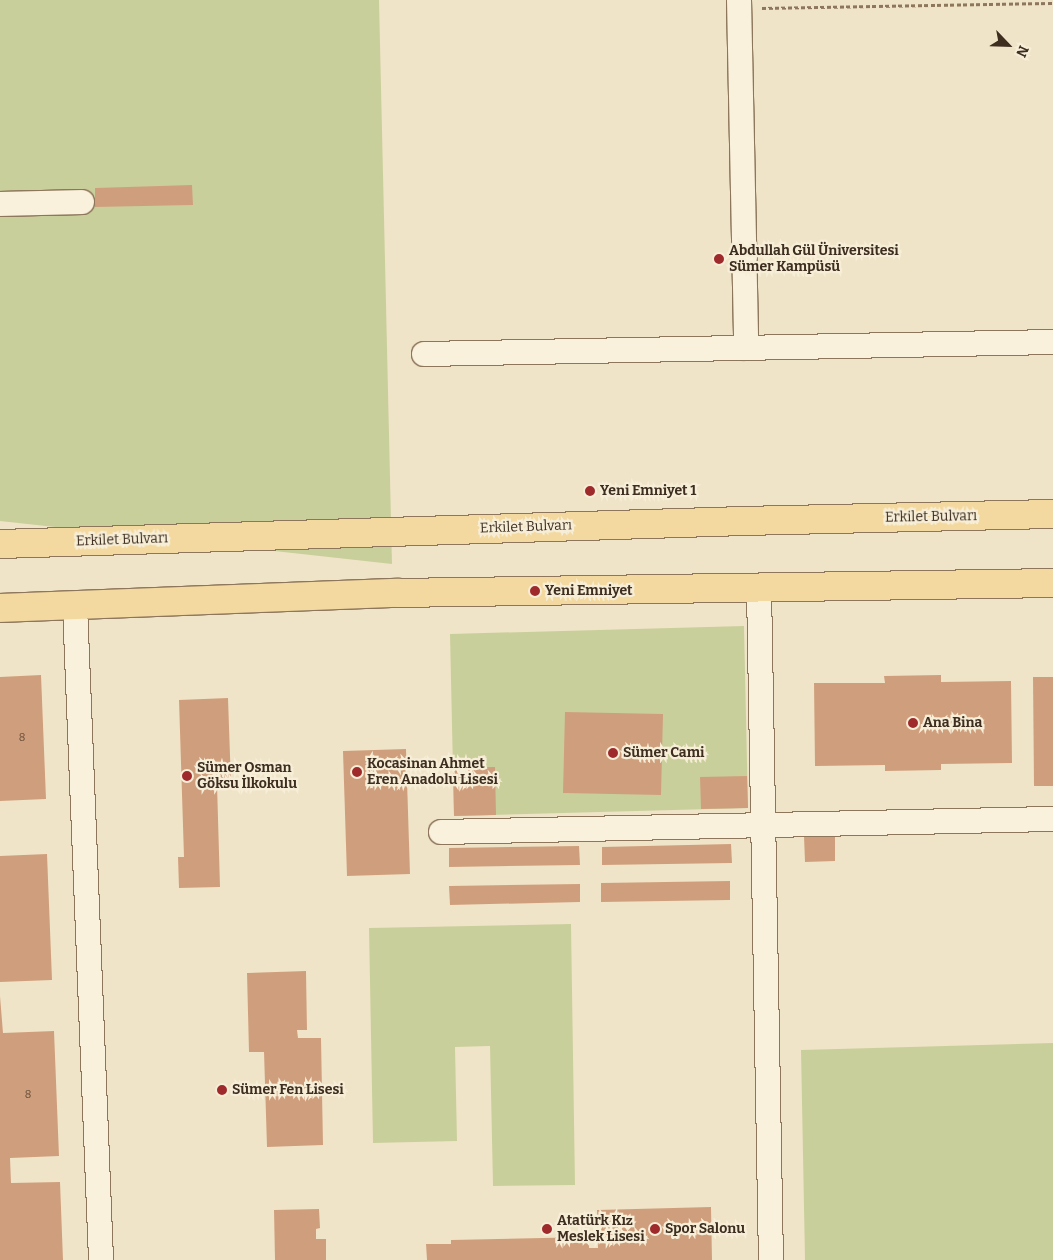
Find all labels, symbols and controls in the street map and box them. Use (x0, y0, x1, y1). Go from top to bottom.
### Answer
north arrow (983, 20, 1033, 70)
text: N (1012, 43, 1032, 60)
place label: Abdullah Gül Üniversitesi Sümer Kampüsü (729, 243, 899, 276)
marker: Abdullah Gül Üniversitesi Sümer Kampüsü (713, 253, 725, 265)
place label: Yeni Emniyet 1 (600, 483, 696, 499)
marker: Yeni Emniyet 1 (584, 485, 596, 497)
street label: Erkilet Bulvarı (885, 508, 977, 526)
street label: Erkilet Bulvarı (480, 517, 572, 537)
street label: Erkilet Bulvarı (76, 530, 168, 550)
place label: Yeni Emniyet (545, 583, 633, 599)
marker: Yeni Emniyet (529, 585, 541, 597)
place label: Ana Bina (923, 715, 982, 731)
marker: Ana Bina (907, 717, 919, 729)
house number: 8 (19, 731, 25, 745)
place label: Sümer Cami (623, 745, 704, 761)
marker: Sümer Cami (607, 747, 619, 759)
place label: Kocasinan Ahmet Eren Anadolu Lisesi (367, 756, 498, 789)
place label: Sümer Osman Göksu İlkokulu (197, 760, 297, 792)
marker: Kocasinan Ahmet Eren Anadolu Lisesi (351, 766, 363, 778)
marker: Sümer Osman Göksu İlkokulu (181, 770, 193, 782)
place label: Sümer Fen Lisesi (232, 1082, 344, 1098)
marker: Sümer Fen Lisesi (216, 1084, 228, 1096)
house number: 8 (25, 1088, 31, 1102)
place label: Atatürk Kız Meslek Lisesi (557, 1213, 645, 1246)
place label: Spor Salonu (665, 1221, 745, 1237)
marker: Atatürk Kız Meslek Lisesi (541, 1223, 553, 1235)
marker: Spor Salonu (649, 1223, 661, 1235)

